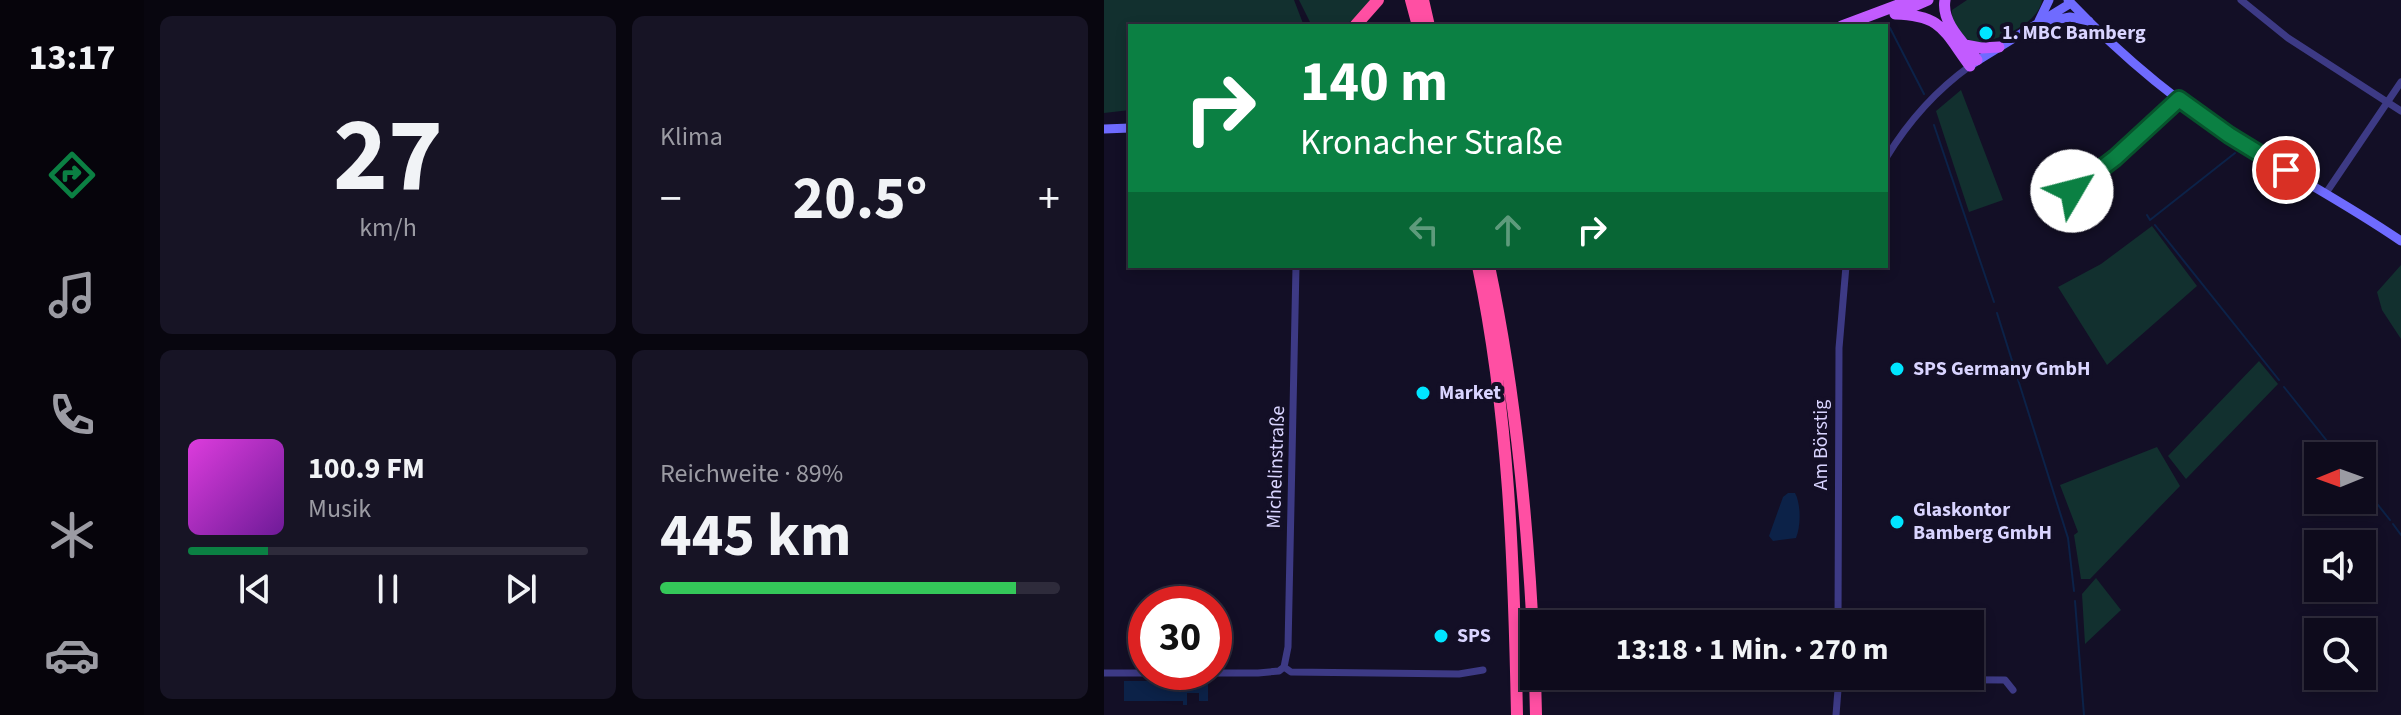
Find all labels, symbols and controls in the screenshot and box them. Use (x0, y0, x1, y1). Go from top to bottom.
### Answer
place label: 1. MBC Bamberg (2002, 19, 2146, 47)
marker: 1. MBC Bamberg (1977, 24, 1995, 42)
text: 13:17 (29, 32, 115, 83)
text: 140 m (1300, 43, 1448, 122)
icon: right (1168, 56, 1272, 160)
text: 27 (333, 83, 443, 231)
text: Kronacher Straße (1300, 117, 1563, 168)
text: Klima (660, 118, 723, 155)
pin (2252, 136, 2320, 204)
icon: directions (44, 147, 100, 203)
icon: arrive (2264, 148, 2308, 192)
position arrow (2030, 149, 2114, 233)
text: 20.5° (793, 157, 927, 242)
text: − (660, 168, 682, 231)
text: + (1038, 168, 1060, 231)
icon: left (1402, 208, 1446, 252)
icon: ahead (1486, 208, 1530, 252)
icon: right (1570, 208, 1614, 252)
text: km/h (359, 209, 417, 246)
icon: music (44, 267, 100, 323)
place label: SPS Germany GmbH (1913, 355, 2090, 383)
marker: SPS Germany GmbH (1888, 360, 1906, 378)
place label: Market (1439, 379, 1501, 407)
marker: Market (1414, 384, 1432, 402)
icon: phone (44, 387, 100, 443)
street label: Am Börstig (1807, 400, 1835, 490)
street label: Michelinstraße (1260, 405, 1292, 529)
north arrow (2304, 442, 2376, 514)
map controls (2304, 442, 2376, 690)
text: 100.9 FM (308, 447, 425, 490)
text: Reichweite · 89% (660, 455, 843, 492)
text: Musik (308, 490, 371, 527)
text: 445 km (660, 494, 851, 579)
place label: Glaskontor Bamberg GmbH (1913, 496, 2052, 547)
icon: climate (44, 507, 100, 563)
marker: Glaskontor Bamberg GmbH (1888, 513, 1906, 531)
button: sound (2304, 530, 2376, 602)
icon: previous (233, 567, 277, 611)
icon: pause (366, 567, 410, 611)
icon: next (499, 567, 543, 611)
speed limit sign: 30 (1128, 586, 1232, 690)
button: search (2304, 618, 2376, 690)
place label: SPS (1457, 622, 1491, 650)
icon: car (44, 627, 100, 683)
marker: SPS (1432, 627, 1450, 645)
text: 13:18 · 1 Min. · 270 m (1616, 628, 1888, 671)

